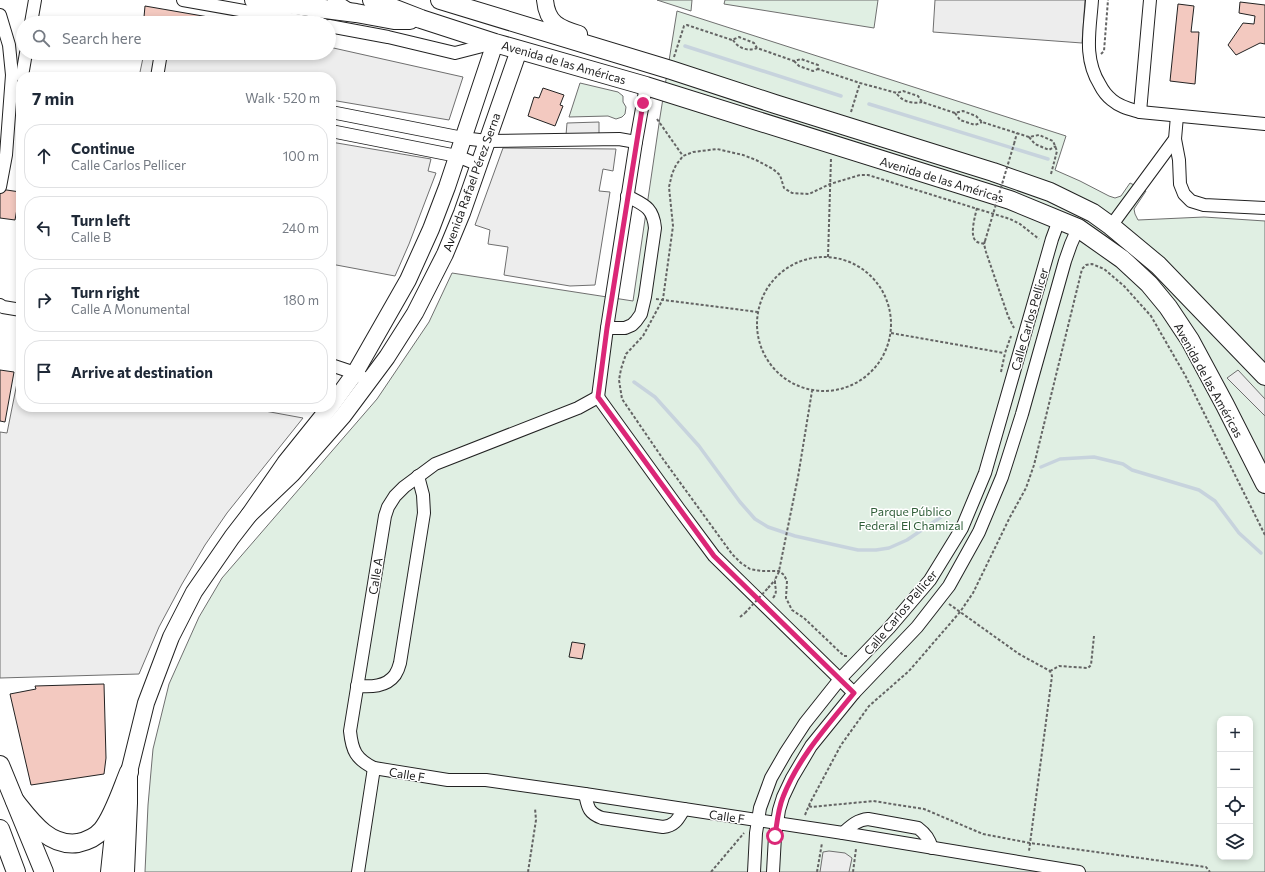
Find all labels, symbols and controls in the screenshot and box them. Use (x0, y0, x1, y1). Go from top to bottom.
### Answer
search box (16, 16, 336, 60)
icon: search (30, 27, 52, 49)
text: Search here (62, 29, 141, 47)
street label: Avenida de las Américas (500, 38, 628, 86)
text: 7 min (32, 88, 74, 109)
text: Walk · 520 m (245, 90, 320, 106)
route end (634, 94, 652, 112)
street label: Avenida Rafael Pérez Serna (439, 111, 503, 253)
text: Continue (71, 139, 135, 157)
icon: ahead (33, 145, 55, 167)
text: 100 m (283, 148, 319, 164)
street label: Avenida de las Américas (878, 153, 1006, 205)
text: Calle Carlos Pellicer (71, 157, 186, 173)
text: Turn left (71, 211, 130, 229)
icon: left (33, 217, 55, 239)
text: 240 m (282, 220, 319, 236)
text: Calle B (71, 229, 111, 245)
street label: Calle Carlos Pellicer (1008, 266, 1050, 372)
text: Turn right (71, 283, 140, 301)
icon: right (33, 289, 55, 311)
text: 180 m (283, 292, 319, 308)
text: Calle A Monumental (71, 301, 190, 317)
street label: Avenida de las Américas (1172, 320, 1246, 440)
icon: arrive (33, 361, 55, 383)
text: Arrive at destination (71, 363, 213, 381)
park label: Parque Público Federal El Chamizal (858, 504, 964, 532)
street label: Calle A (365, 556, 385, 596)
street label: Calle Carlos Pellicer (860, 567, 940, 657)
map controls (1217, 716, 1253, 860)
button: + (1217, 716, 1253, 752)
button: − (1217, 752, 1253, 788)
street label: Calle F (388, 764, 426, 784)
button: locate (1217, 788, 1253, 824)
street label: Calle F (708, 807, 746, 825)
button: layers (1217, 824, 1253, 860)
route start (766, 827, 784, 845)

